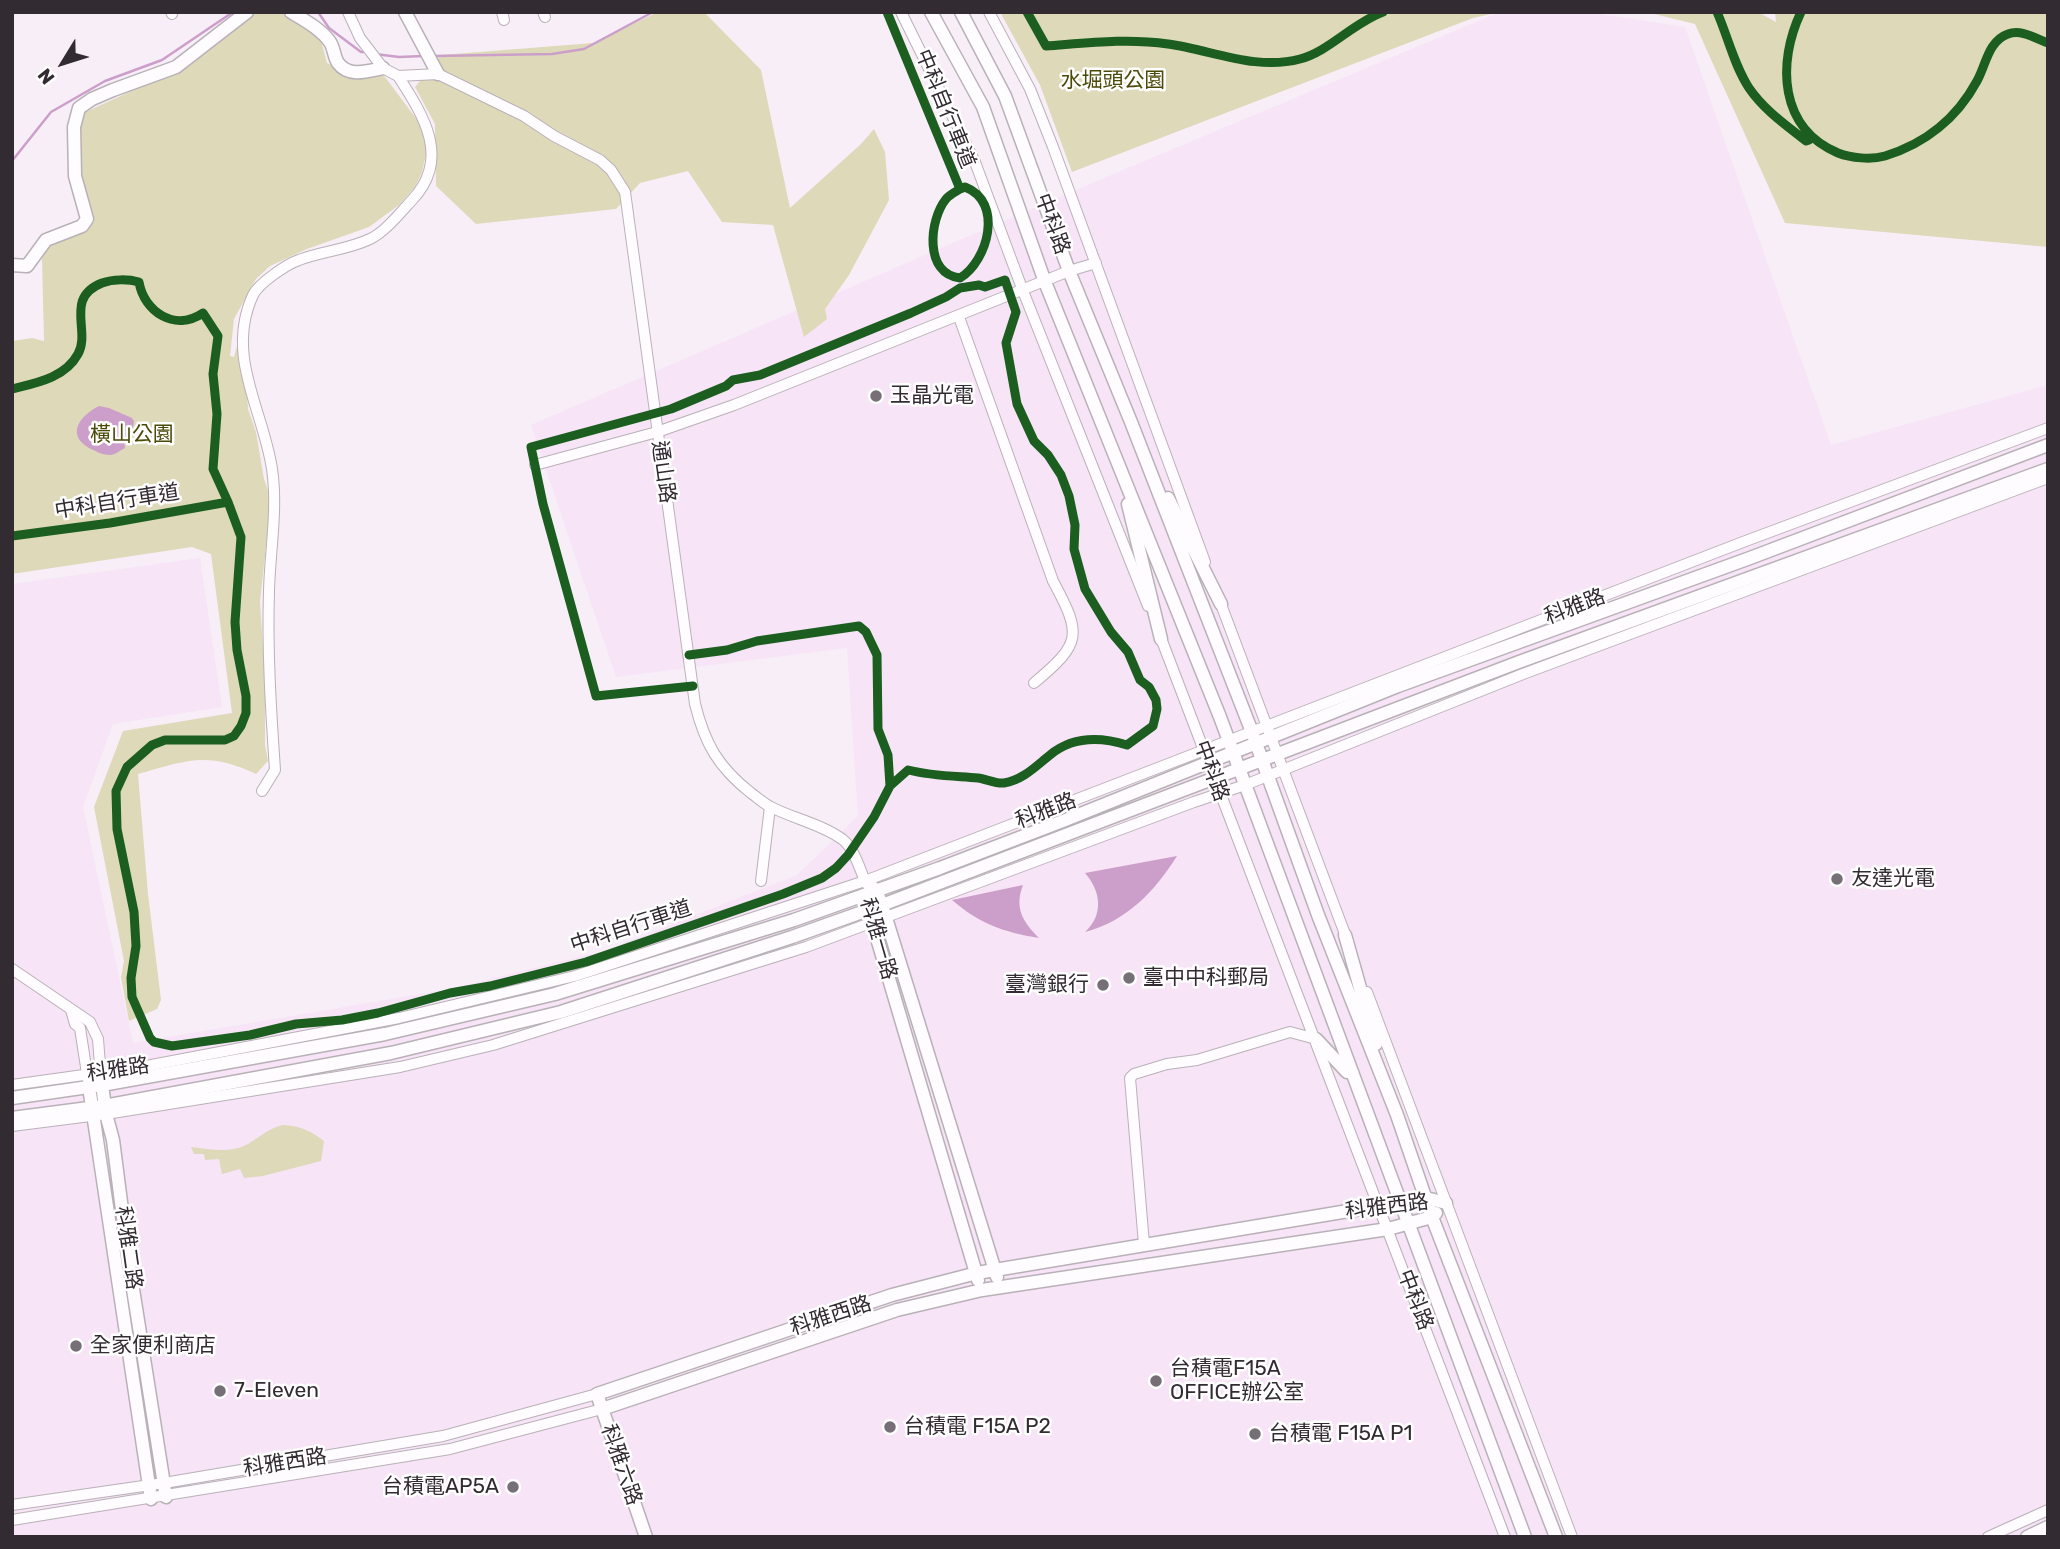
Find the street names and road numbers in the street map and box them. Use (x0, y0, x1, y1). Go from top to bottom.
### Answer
street label: 中科自行車道 (910, 46, 980, 172)
street label: 中科路 (1029, 190, 1075, 258)
street label: 通山路 (646, 439, 680, 505)
street label: 中科自行車道 (53, 480, 181, 524)
street label: 科雅路 (1541, 584, 1609, 630)
street label: 中科路 (1188, 737, 1234, 805)
street label: 科雅路 (1012, 788, 1080, 834)
street label: 科雅一路 (854, 895, 902, 983)
street label: 中科自行車道 (567, 896, 695, 958)
street label: 科雅路 (85, 1053, 151, 1087)
street label: 科雅西路 (1344, 1189, 1430, 1225)
street label: 科雅二路 (110, 1205, 146, 1291)
street label: 中科路 (1392, 1266, 1438, 1334)
street label: 科雅西路 (787, 1291, 875, 1341)
street label: 科雅六路 (595, 1421, 647, 1509)
street label: 科雅西路 (242, 1444, 328, 1482)

